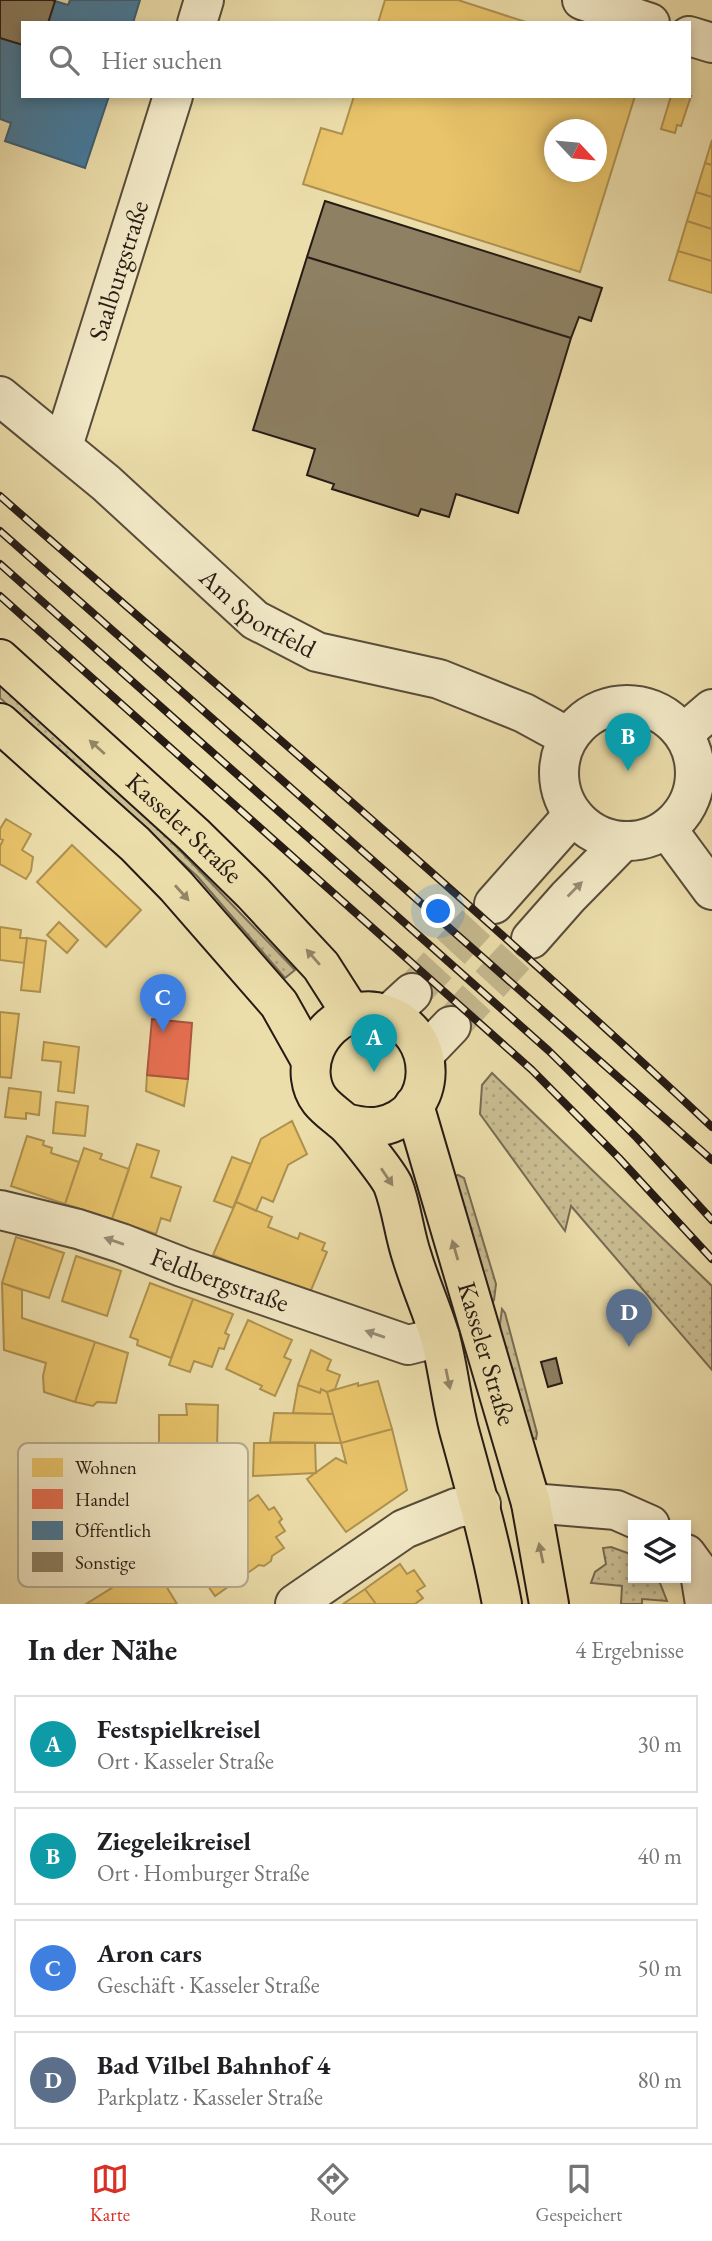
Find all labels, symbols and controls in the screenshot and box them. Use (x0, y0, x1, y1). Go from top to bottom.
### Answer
search box (21, 21, 691, 98)
icon: search (45, 41, 83, 79)
text: Hier suchen (101, 43, 222, 77)
north arrow (544, 119, 607, 182)
street label: Saalburgstraße (80, 196, 156, 345)
street label: Am Sportfeld (192, 560, 323, 666)
pin: B (605, 713, 651, 771)
one-way arrow (89, 740, 106, 755)
street label: Kasseler Straße (119, 765, 250, 891)
one-way arrow (567, 881, 583, 898)
one-way arrow (174, 884, 190, 902)
your location (421, 894, 455, 928)
one-way arrow (305, 948, 321, 966)
pin: C (140, 974, 186, 1032)
pin: A (351, 1014, 397, 1072)
one-way arrow (380, 1167, 393, 1187)
one-way arrow (104, 1235, 125, 1246)
street label: Feldbergstraße (146, 1239, 294, 1320)
one-way arrow (450, 1239, 460, 1260)
street label: Kasseler Straße (450, 1278, 524, 1429)
pin: D (606, 1289, 652, 1347)
one-way arrow (364, 1328, 385, 1339)
one-way arrow (443, 1368, 454, 1390)
legend (18, 1443, 248, 1587)
text: Wohnen (75, 1455, 137, 1480)
text: Handel (75, 1487, 130, 1512)
text: Öffentlich (75, 1518, 151, 1543)
map controls (628, 1520, 691, 1583)
button: layers (628, 1520, 691, 1583)
one-way arrow (536, 1542, 547, 1564)
text: Sonstige (75, 1550, 136, 1575)
text: In der Nähe (28, 1630, 177, 1669)
text: 4 Ergebnisse (575, 1635, 684, 1665)
text: Festspielkreisel (97, 1712, 261, 1746)
text: A (45, 1729, 61, 1759)
text: 30 m (637, 1729, 682, 1759)
text: Ort · Kasseler Straße (97, 1746, 274, 1776)
text: Ziegeleikreisel (97, 1824, 251, 1858)
text: B (46, 1841, 60, 1871)
text: 40 m (637, 1841, 682, 1871)
text: Ort · Homburger Straße (97, 1858, 309, 1888)
text: Aron cars (97, 1936, 202, 1970)
text: C (45, 1953, 61, 1983)
text: 50 m (637, 1953, 682, 1983)
text: Geschäft · Kasseler Straße (97, 1970, 320, 2000)
text: Bad Vilbel Bahnhof 4 (97, 2048, 330, 2082)
text: D (44, 2065, 62, 2095)
text: 80 m (637, 2065, 682, 2095)
text: Parkplatz · Kasseler Straße (97, 2082, 323, 2112)
tab: Karte (90, 2160, 130, 2227)
tab: Route (310, 2160, 356, 2227)
tab: Gespeichert (536, 2160, 622, 2227)

